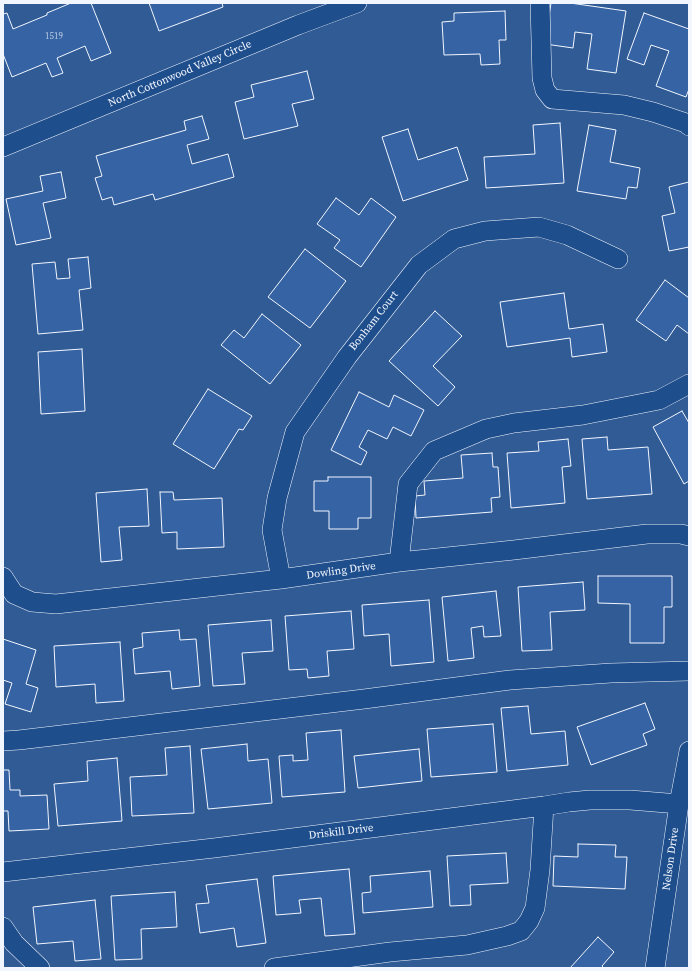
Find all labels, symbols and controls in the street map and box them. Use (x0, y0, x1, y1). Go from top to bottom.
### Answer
house number: 1519 (45, 32, 63, 42)
street label: North Cottonwood Valley Circle (106, 38, 254, 110)
street label: Bonham Court (347, 289, 401, 353)
street label: Dowling Drive (305, 560, 377, 582)
street label: Driskill Drive (308, 821, 374, 843)
street label: Nelson Drive (660, 827, 682, 891)

